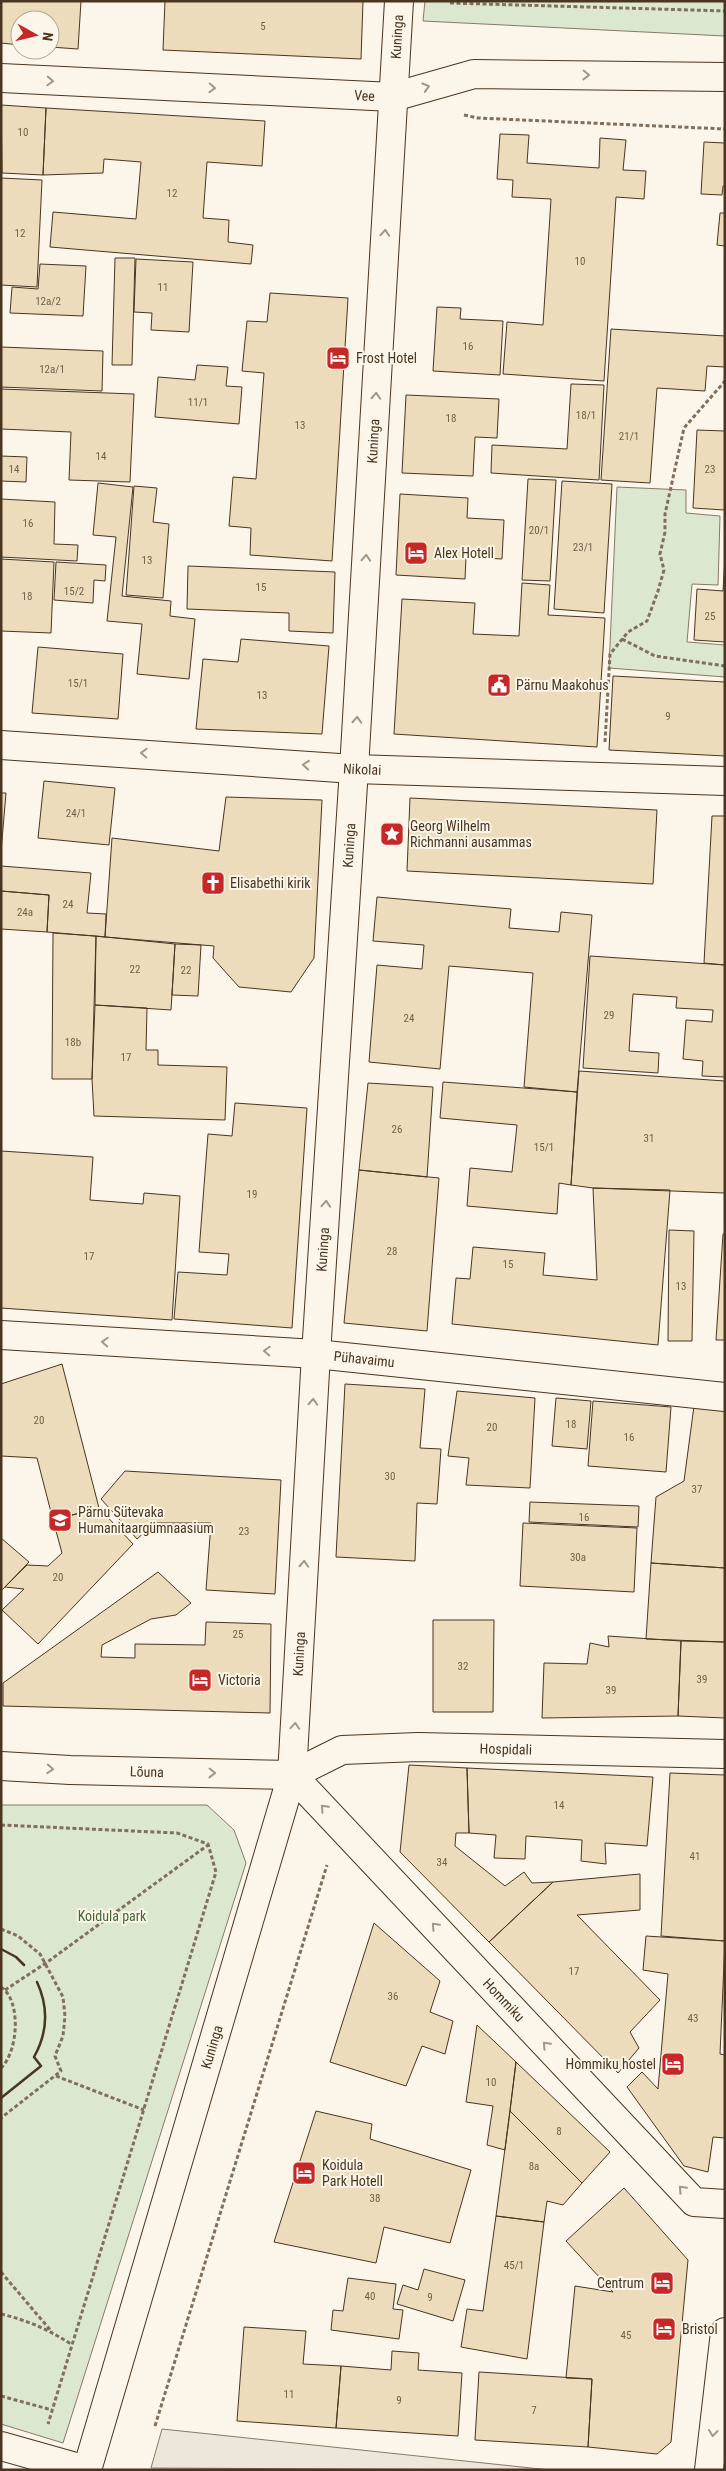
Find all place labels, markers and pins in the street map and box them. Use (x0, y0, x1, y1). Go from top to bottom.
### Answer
hotel icon: Frost Hotel (325, 345, 351, 371)
place label: Frost Hotel (356, 350, 417, 366)
hotel icon: Alex Hotell (403, 540, 429, 566)
place label: Alex Hotell (434, 545, 494, 561)
public building icon: Pärnu Maakohus (486, 672, 512, 698)
place label: Pärnu Maakohus (516, 677, 609, 693)
place label: Georg Wilhelm Richmanni ausammas (410, 818, 532, 850)
place icon: Georg Wilhelm Richmanni ausammas (379, 821, 405, 847)
church icon: Elisabethi kirik (200, 870, 226, 896)
place label: Elisabethi kirik (230, 875, 311, 891)
place label: Pärnu Sütevaka Humanitaargümnaasium (78, 1504, 214, 1536)
school or university icon: Pärnu Sütevaka Humanitaargümnaasium (47, 1507, 73, 1533)
hotel icon: Victoria (187, 1667, 213, 1693)
place label: Victoria (218, 1672, 261, 1688)
hotel icon: Hommiku hostel (660, 2051, 686, 2077)
place label: Hommiku hostel (566, 2056, 656, 2072)
place label: Koidula Park Hotell (322, 2157, 383, 2189)
hotel icon: Koidula Park Hotell (291, 2160, 317, 2186)
hotel icon: Centrum (649, 2270, 675, 2296)
place label: Centrum (597, 2275, 644, 2291)
hotel icon: Bristol (651, 2316, 677, 2342)
place label: Bristol (682, 2321, 718, 2337)

